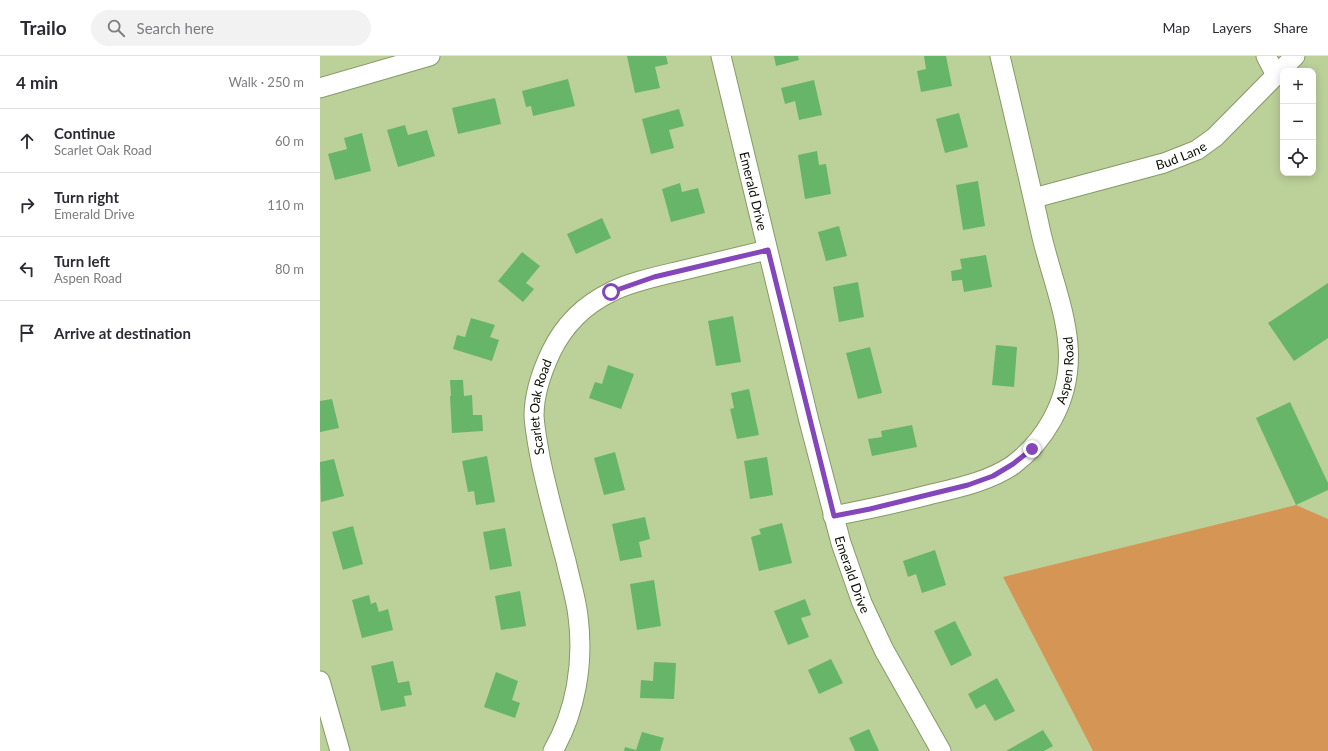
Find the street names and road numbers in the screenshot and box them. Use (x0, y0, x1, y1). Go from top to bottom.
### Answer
street label: Bud Lane (1154, 138, 1210, 173)
street label: Emerald Drive (736, 150, 771, 232)
street label: Aspen Road (1052, 336, 1077, 406)
street label: Scarlet Oak Road (526, 357, 555, 456)
street label: Emerald Drive (831, 534, 874, 616)

